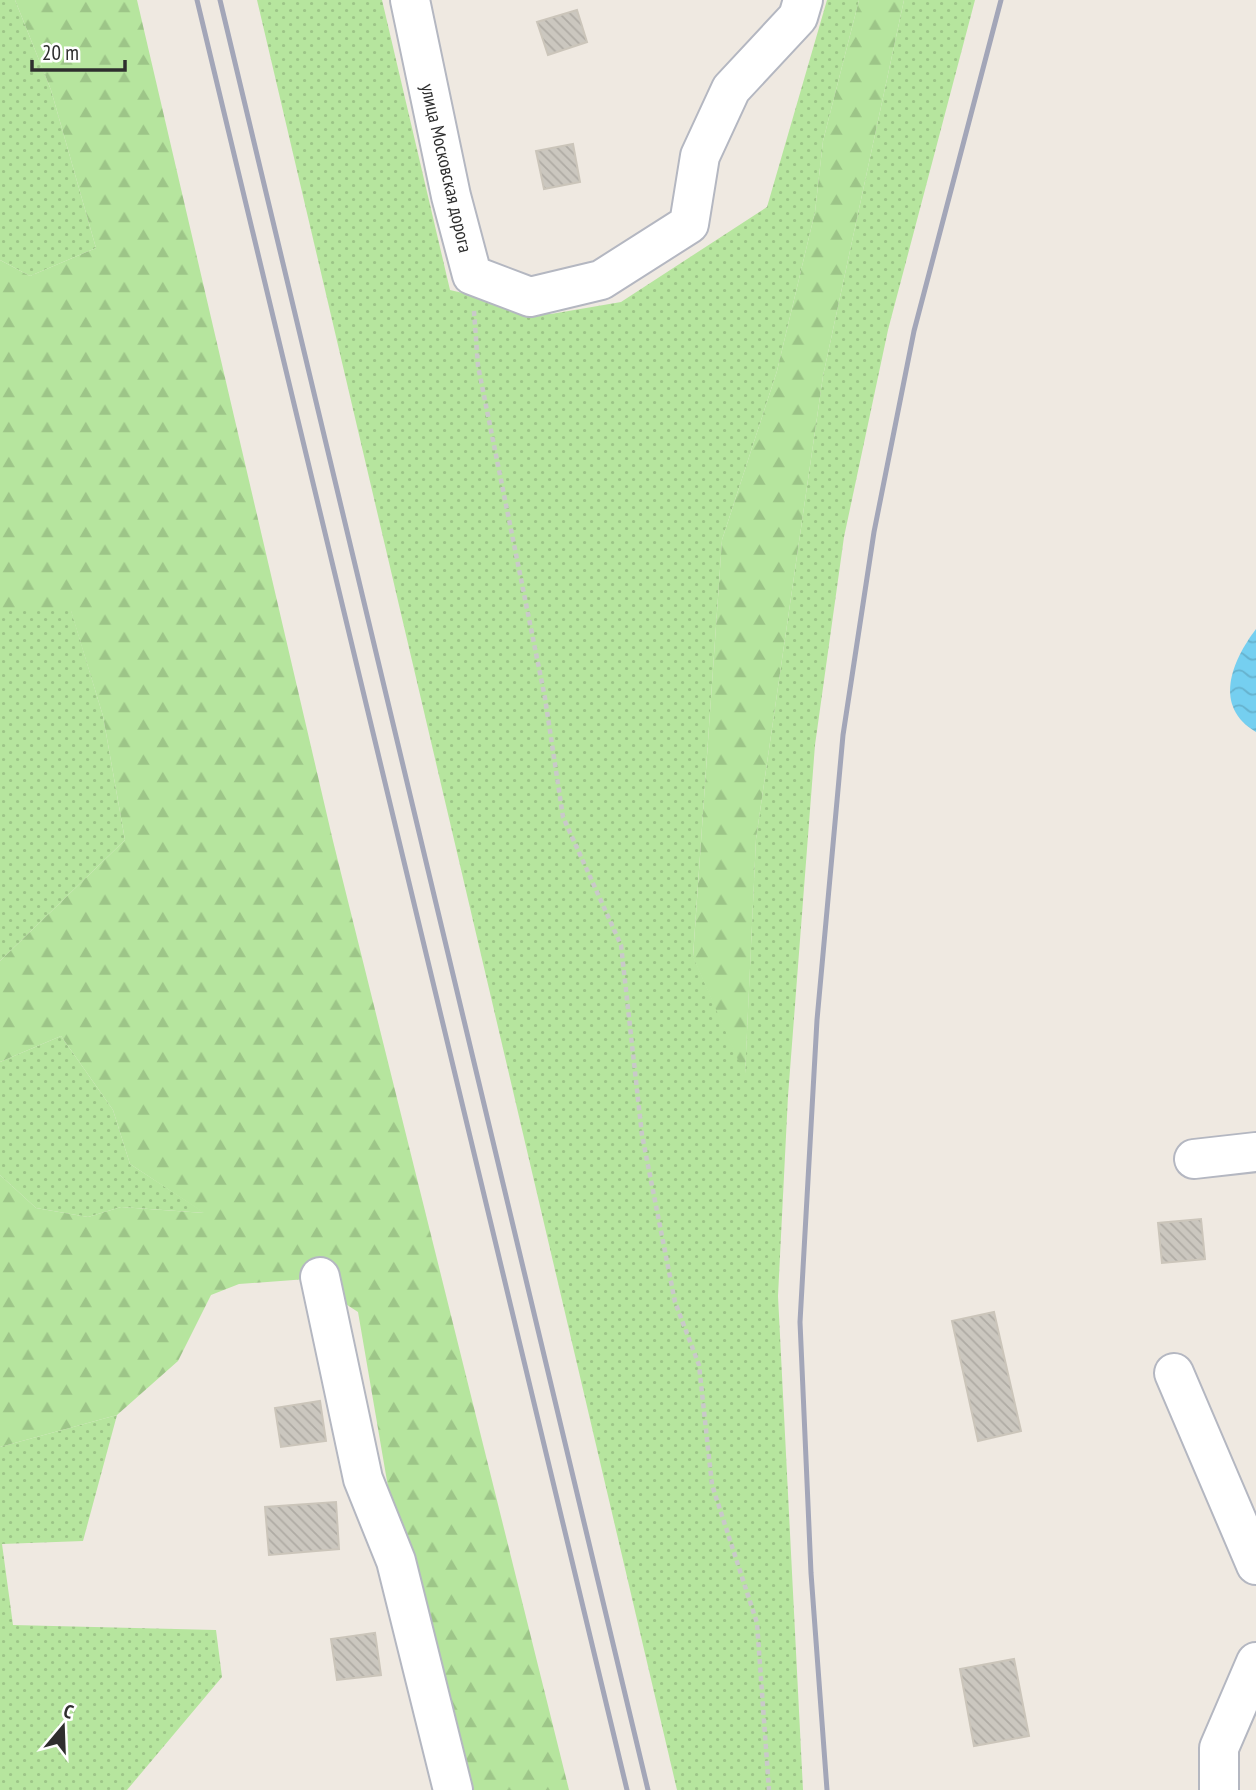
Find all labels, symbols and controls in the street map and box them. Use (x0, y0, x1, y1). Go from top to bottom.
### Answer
scale bar (32, 28, 124, 72)
text: 20 m (42, 39, 79, 66)
street label: улица Московская дорога (416, 81, 478, 255)
north arrow (28, 1692, 98, 1762)
text: С (61, 1698, 77, 1724)

